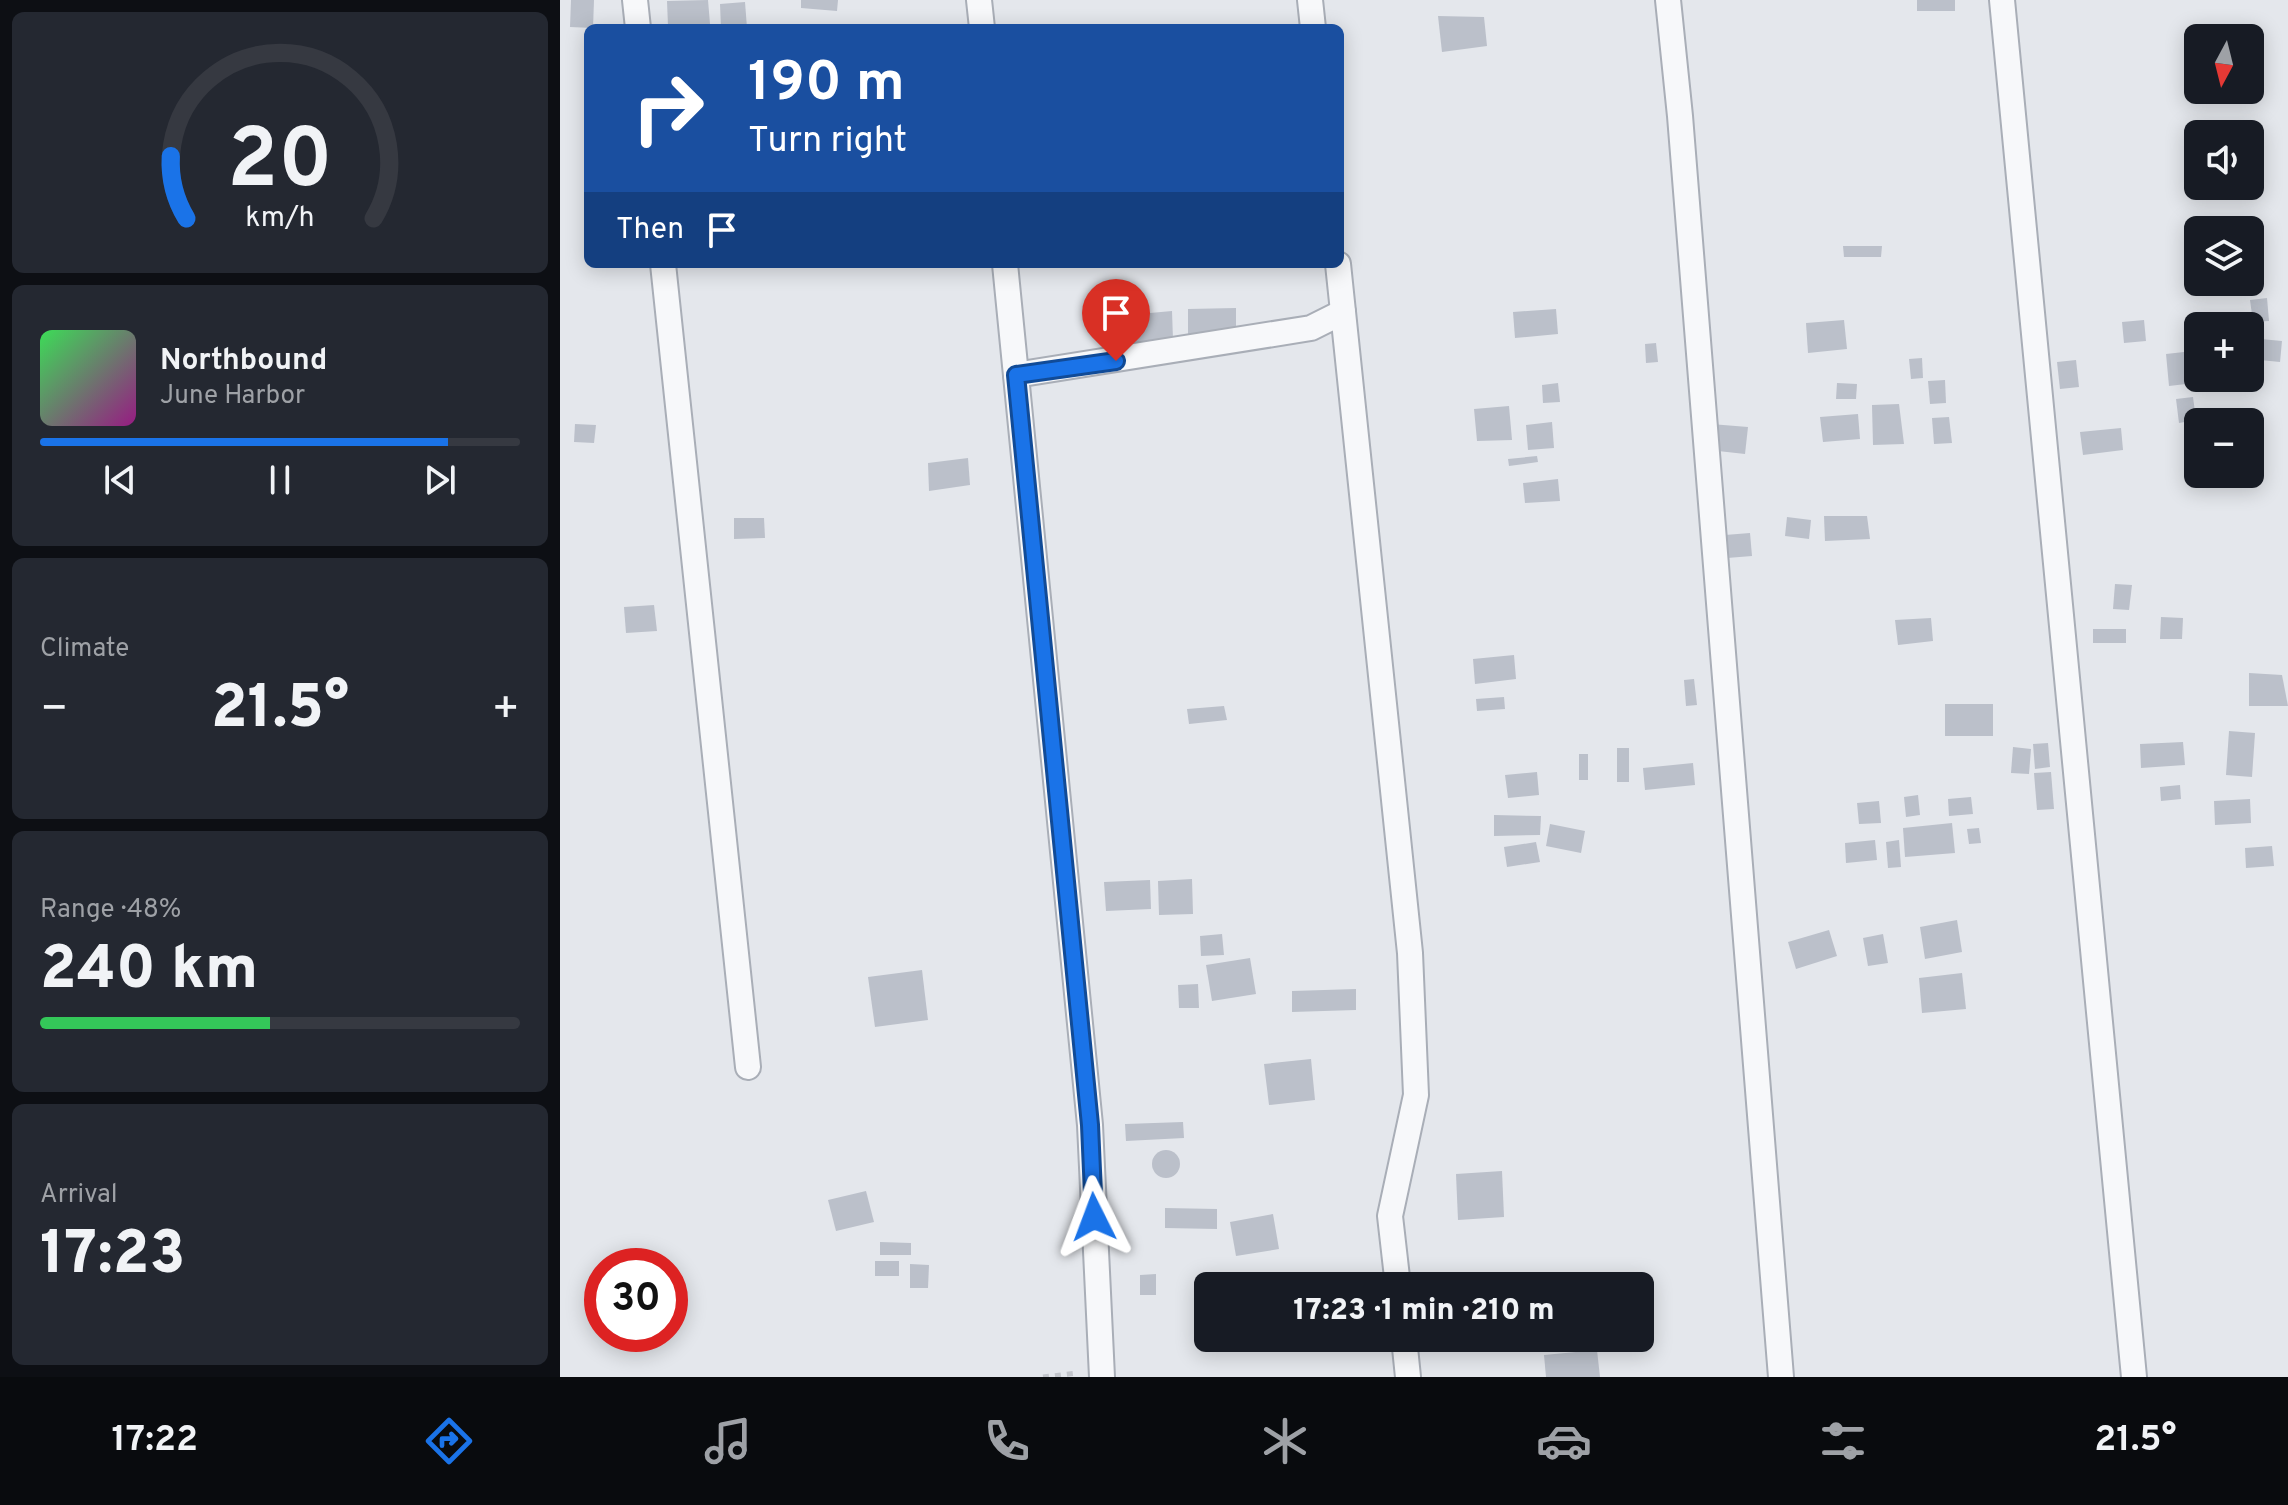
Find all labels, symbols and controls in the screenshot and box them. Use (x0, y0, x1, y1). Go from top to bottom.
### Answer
north arrow (2184, 24, 2264, 104)
map controls (2184, 24, 2264, 488)
text: 190 m (748, 50, 905, 120)
icon: right (616, 56, 720, 160)
text: 20 (227, 111, 333, 216)
text: Turn right (748, 119, 907, 165)
button: sound (2184, 120, 2264, 200)
text: km/h (245, 201, 315, 237)
icon: arrive (700, 208, 744, 252)
text: Then (616, 212, 684, 249)
button: layers (2184, 216, 2264, 296)
pin (1082, 279, 1150, 361)
icon: arrive (1094, 291, 1138, 335)
button: + (2184, 312, 2264, 392)
text: Northbound (160, 343, 327, 380)
text: June Harbor (160, 380, 305, 413)
button: − (2184, 408, 2264, 488)
icon: previous (98, 458, 142, 502)
icon: pause (258, 458, 302, 502)
icon: next (418, 458, 462, 502)
text: Climate (40, 633, 129, 666)
text: 21.5° (211, 673, 349, 749)
text: − (40, 683, 68, 739)
text: + (492, 683, 520, 739)
text: Range · 48% (40, 894, 181, 927)
text: 240 km (40, 934, 258, 1010)
position arrow (1052, 1175, 1136, 1259)
text: Arrival (40, 1179, 118, 1212)
text: 17:23 (40, 1219, 185, 1295)
speed limit sign: 30 (584, 1248, 688, 1352)
text: 17:23 · 1 min · 210 m (1293, 1293, 1555, 1330)
icon: directions (421, 1413, 477, 1469)
icon: music (700, 1413, 756, 1469)
icon: phone (979, 1413, 1035, 1469)
icon: climate (1257, 1413, 1313, 1469)
icon: car (1536, 1413, 1592, 1469)
icon: filters (1815, 1413, 1871, 1469)
text: 17:22 (111, 1418, 198, 1464)
text: 21.5° (2094, 1418, 2176, 1464)

